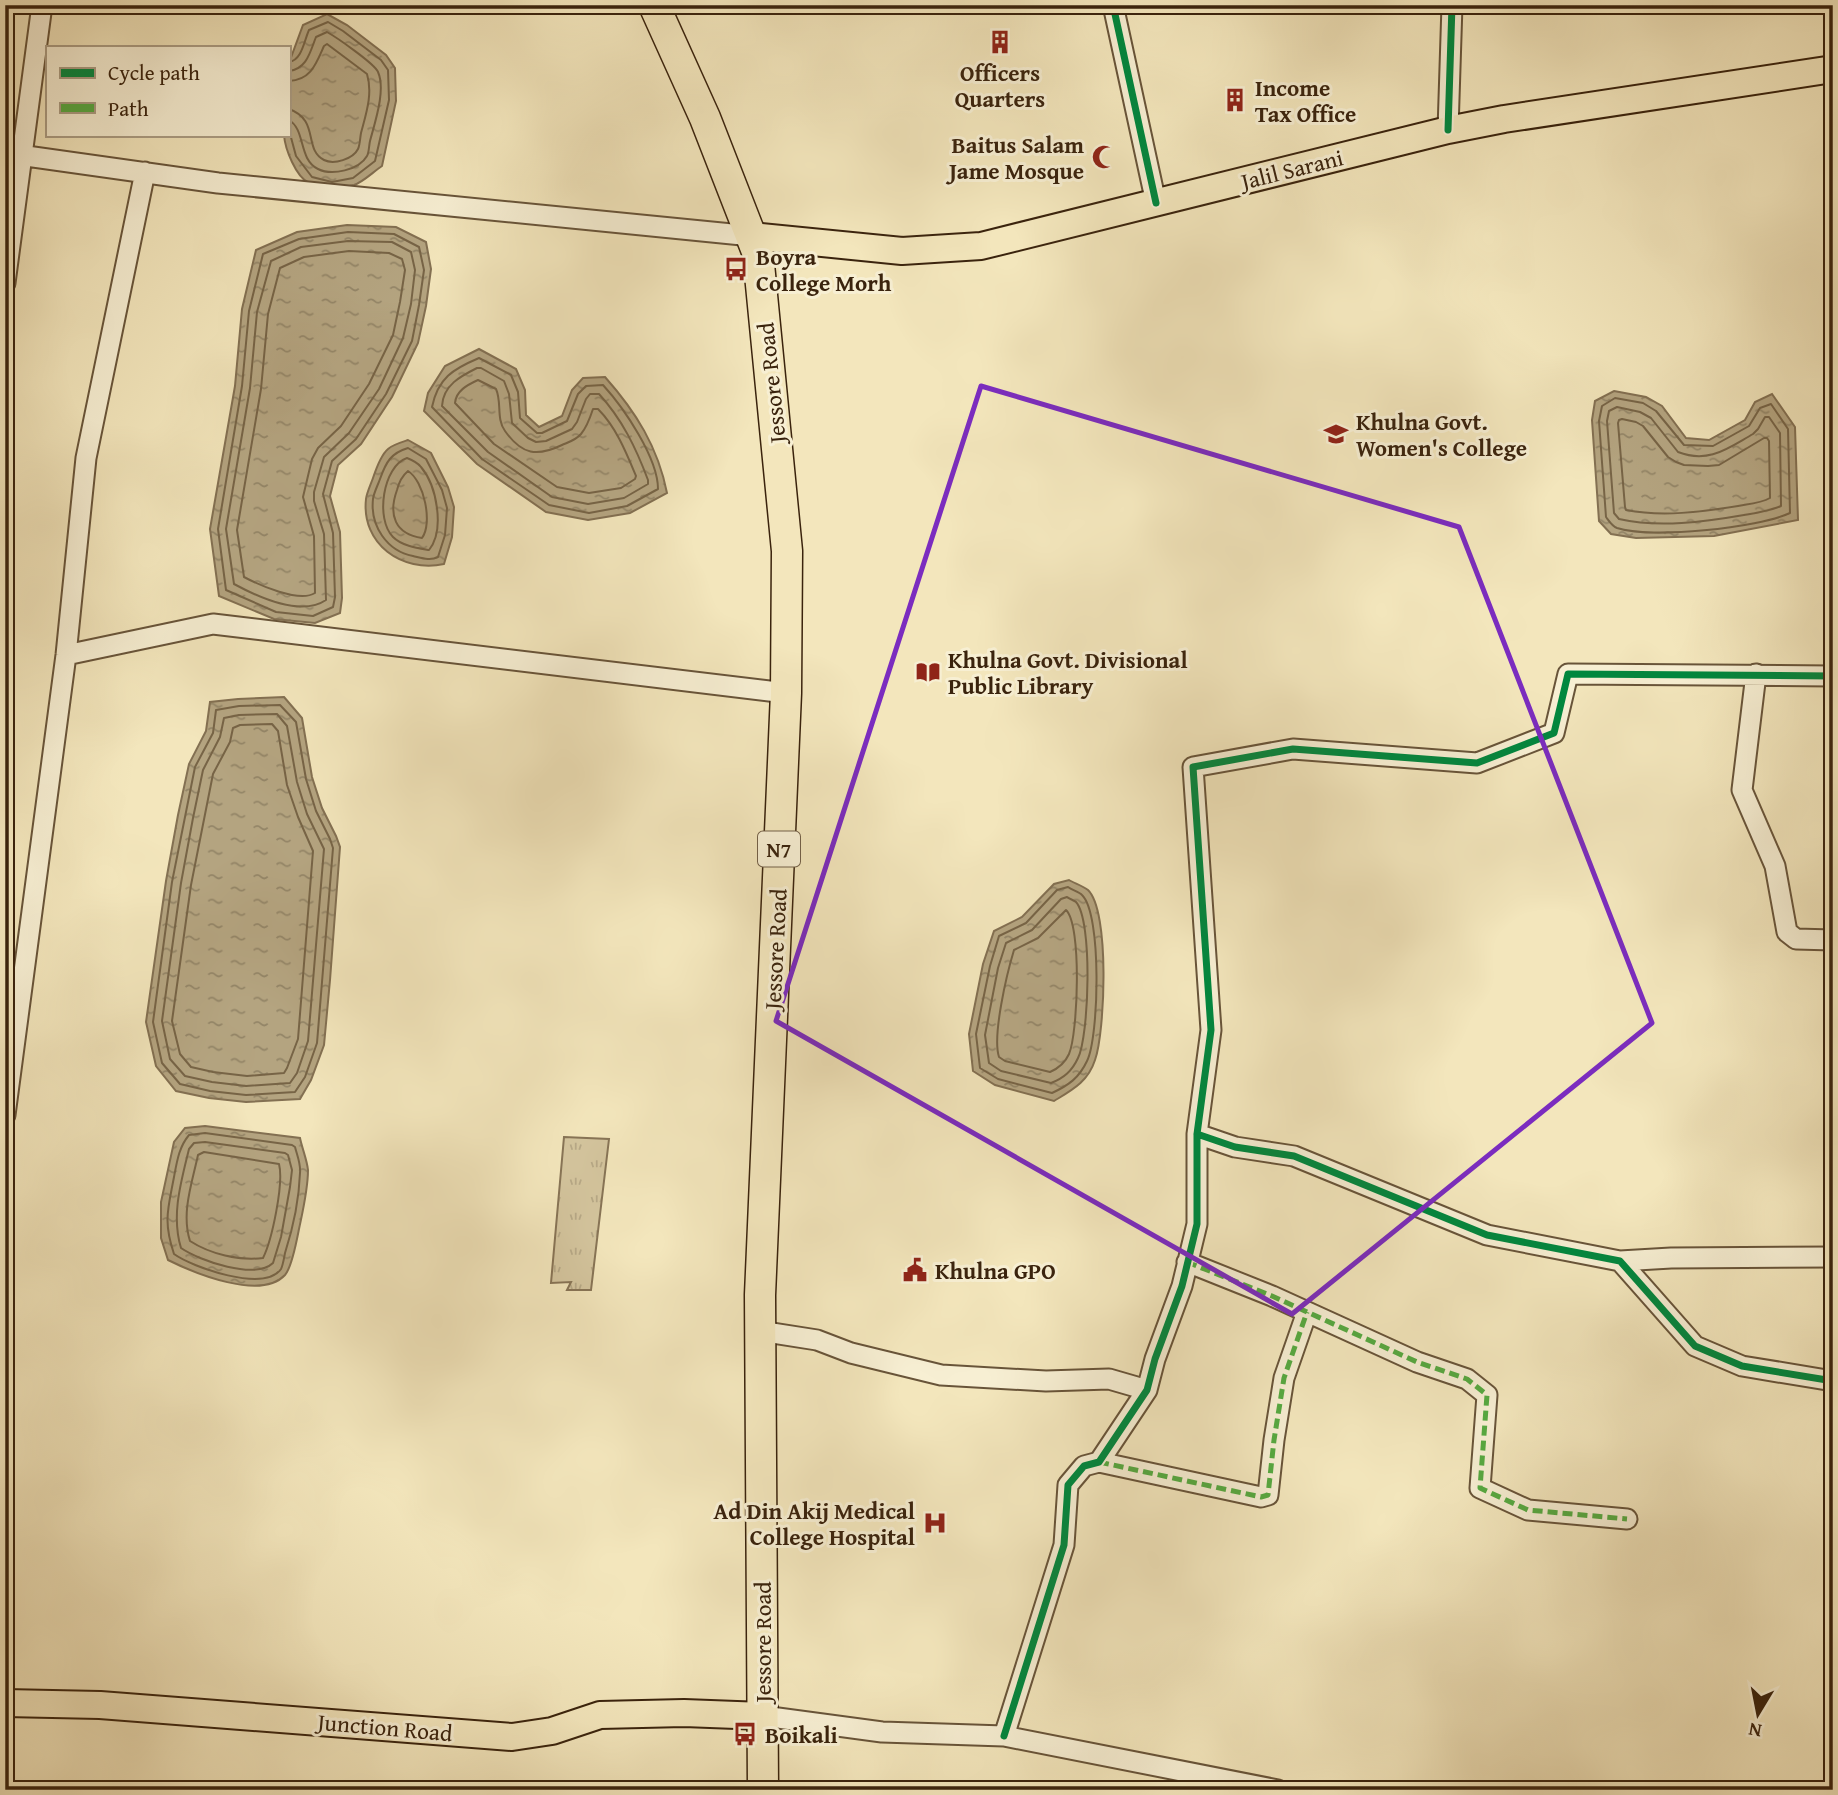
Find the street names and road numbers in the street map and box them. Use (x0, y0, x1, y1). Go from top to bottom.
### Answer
street label: Jalil Sarani (1235, 140, 1347, 198)
street label: Jessore Road (748, 320, 794, 448)
road number: N7 (758, 832, 800, 866)
street label: Jessore Road (755, 887, 795, 1013)
street label: Jessore Road (746, 1581, 779, 1706)
street label: Junction Road (313, 1704, 455, 1749)

